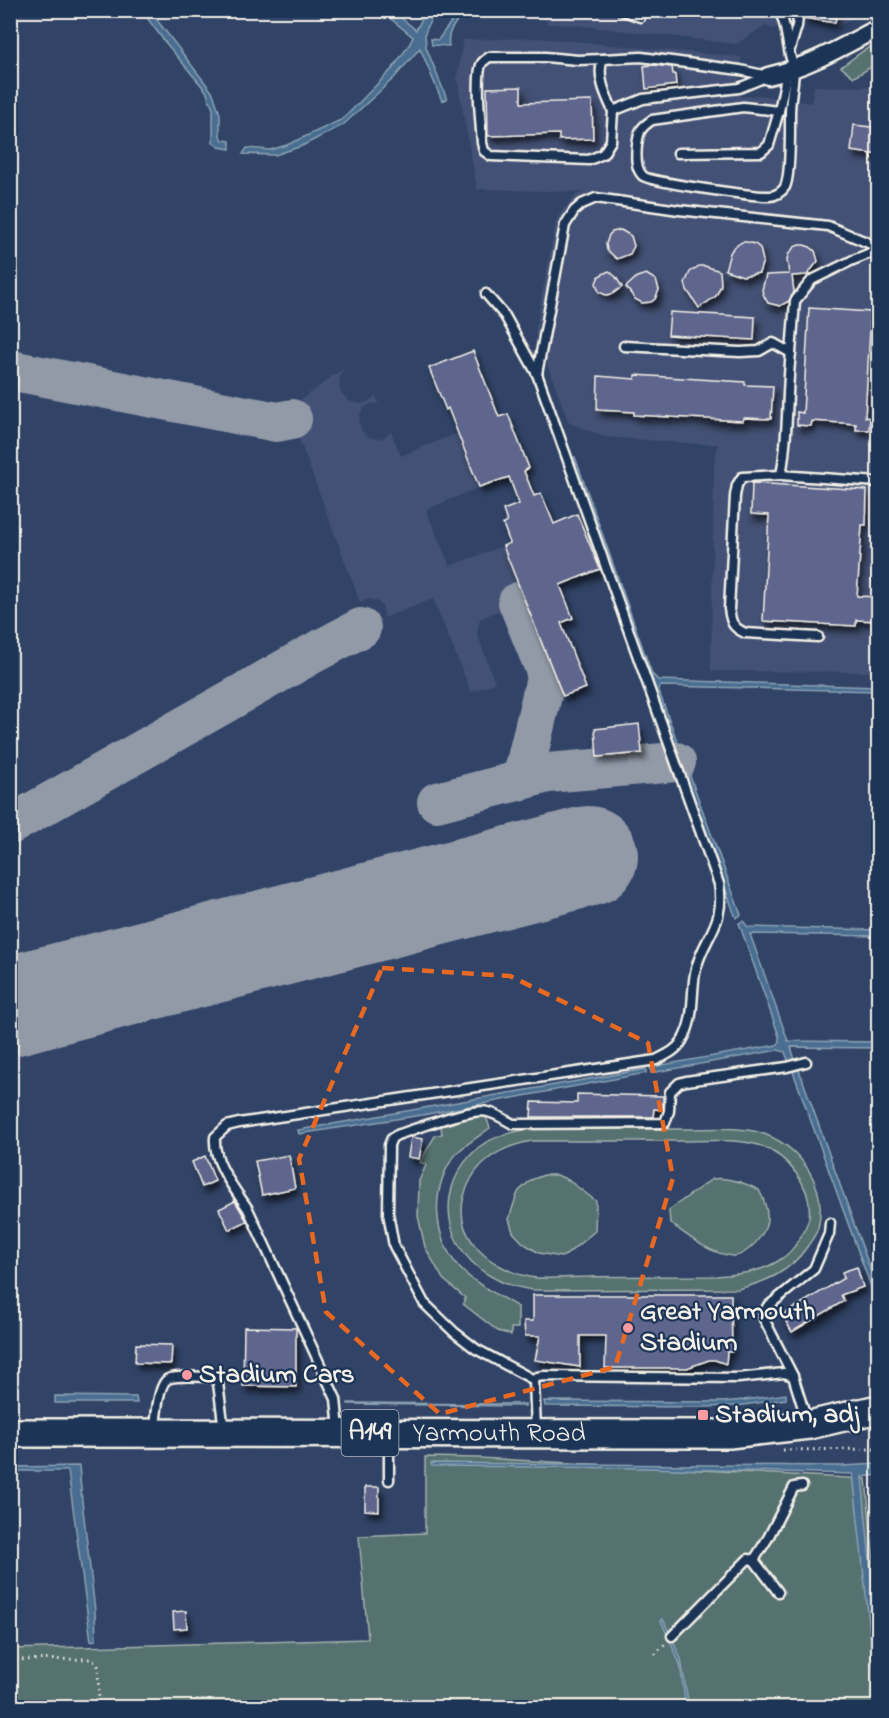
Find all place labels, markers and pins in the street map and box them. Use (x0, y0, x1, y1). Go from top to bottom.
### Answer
place label: Great Yarmouth Stadium (640, 1293, 815, 1363)
marker: Great Yarmouth Stadium (621, 1321, 635, 1335)
place label: Stadium Cars (199, 1356, 355, 1395)
marker: Stadium Cars (180, 1368, 194, 1382)
place label: Stadium, adj (715, 1396, 860, 1435)
marker: Stadium, adj (696, 1408, 710, 1422)

